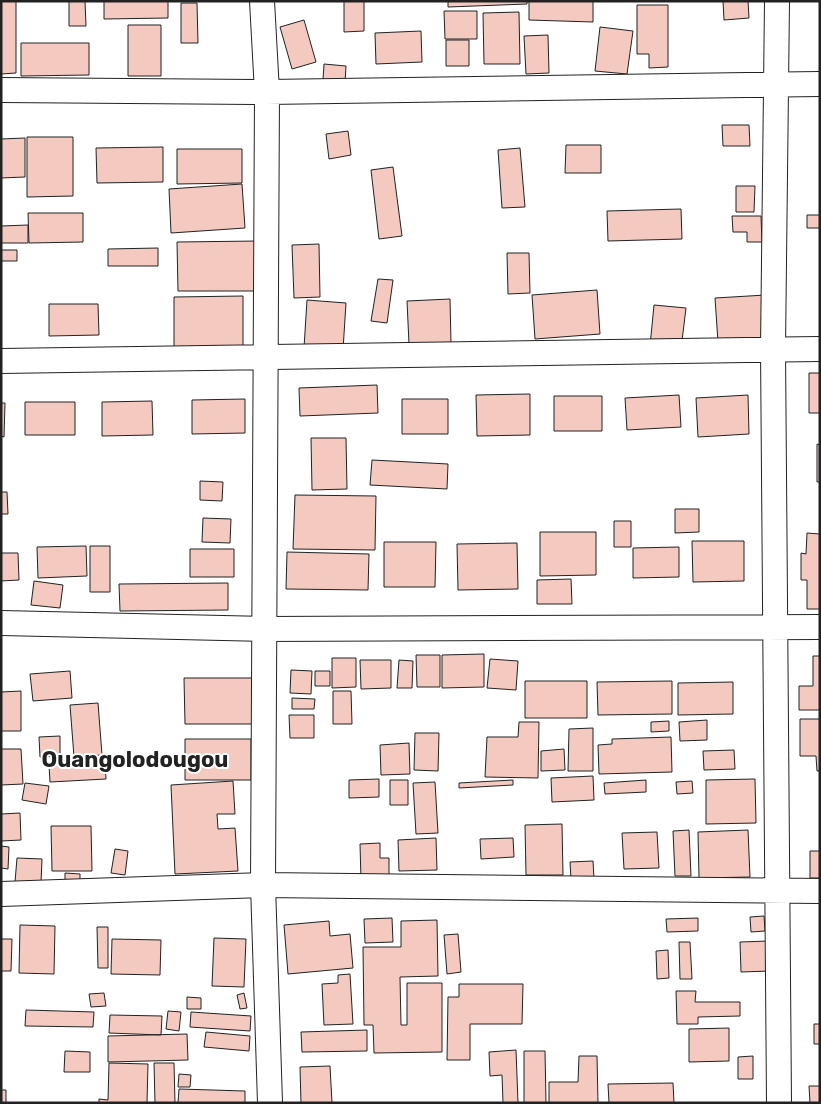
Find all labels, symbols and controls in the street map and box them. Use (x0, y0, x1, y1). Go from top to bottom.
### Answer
district label: Ouangolodougou (42, 746, 228, 773)

